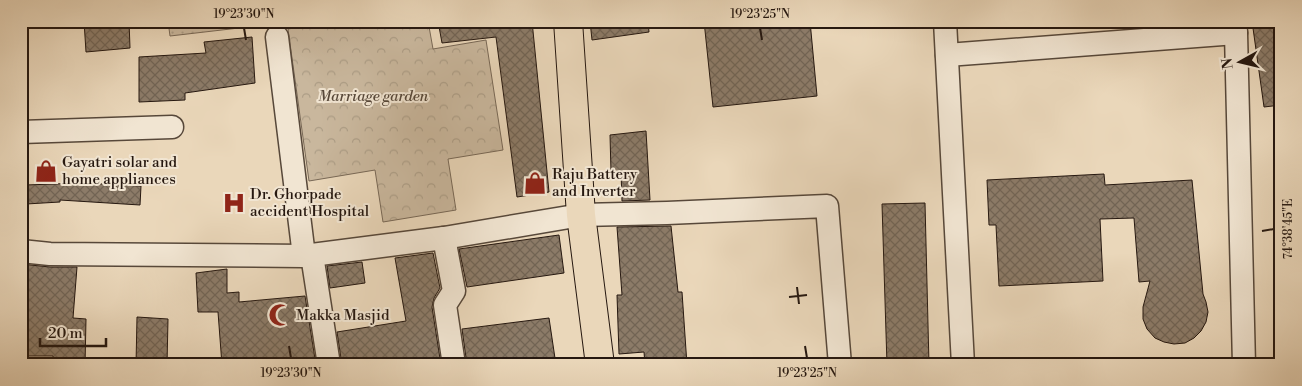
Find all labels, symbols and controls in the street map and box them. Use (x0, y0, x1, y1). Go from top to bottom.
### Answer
text: 19°23'30"N (214, 7, 274, 22)
text: 19°23'25"N (730, 7, 790, 22)
north arrow (1214, 38, 1264, 88)
text: N (1218, 57, 1238, 70)
park label: Marriage garden (318, 87, 429, 106)
place label: Gayatri solar and home appliances (62, 153, 178, 189)
shop icon: Gayatri solar and home appliances (33, 158, 59, 184)
place label: Raju Battery and Inverter (552, 165, 638, 201)
shop icon: Raju Battery and Inverter (522, 170, 548, 196)
place label: Dr. Ghorpade accident Hospital (250, 185, 370, 221)
hospital icon: Dr. Ghorpade accident Hospital (221, 190, 247, 216)
text: 74°38'45"E (1281, 199, 1296, 259)
mosque icon: Makka Masjid (267, 302, 293, 328)
place label: Makka Masjid (296, 306, 390, 325)
scale bar (40, 316, 106, 348)
text: 20 m (48, 324, 83, 343)
text: 19°23'30"N (261, 366, 321, 381)
text: 19°23'25"N (777, 366, 837, 381)

